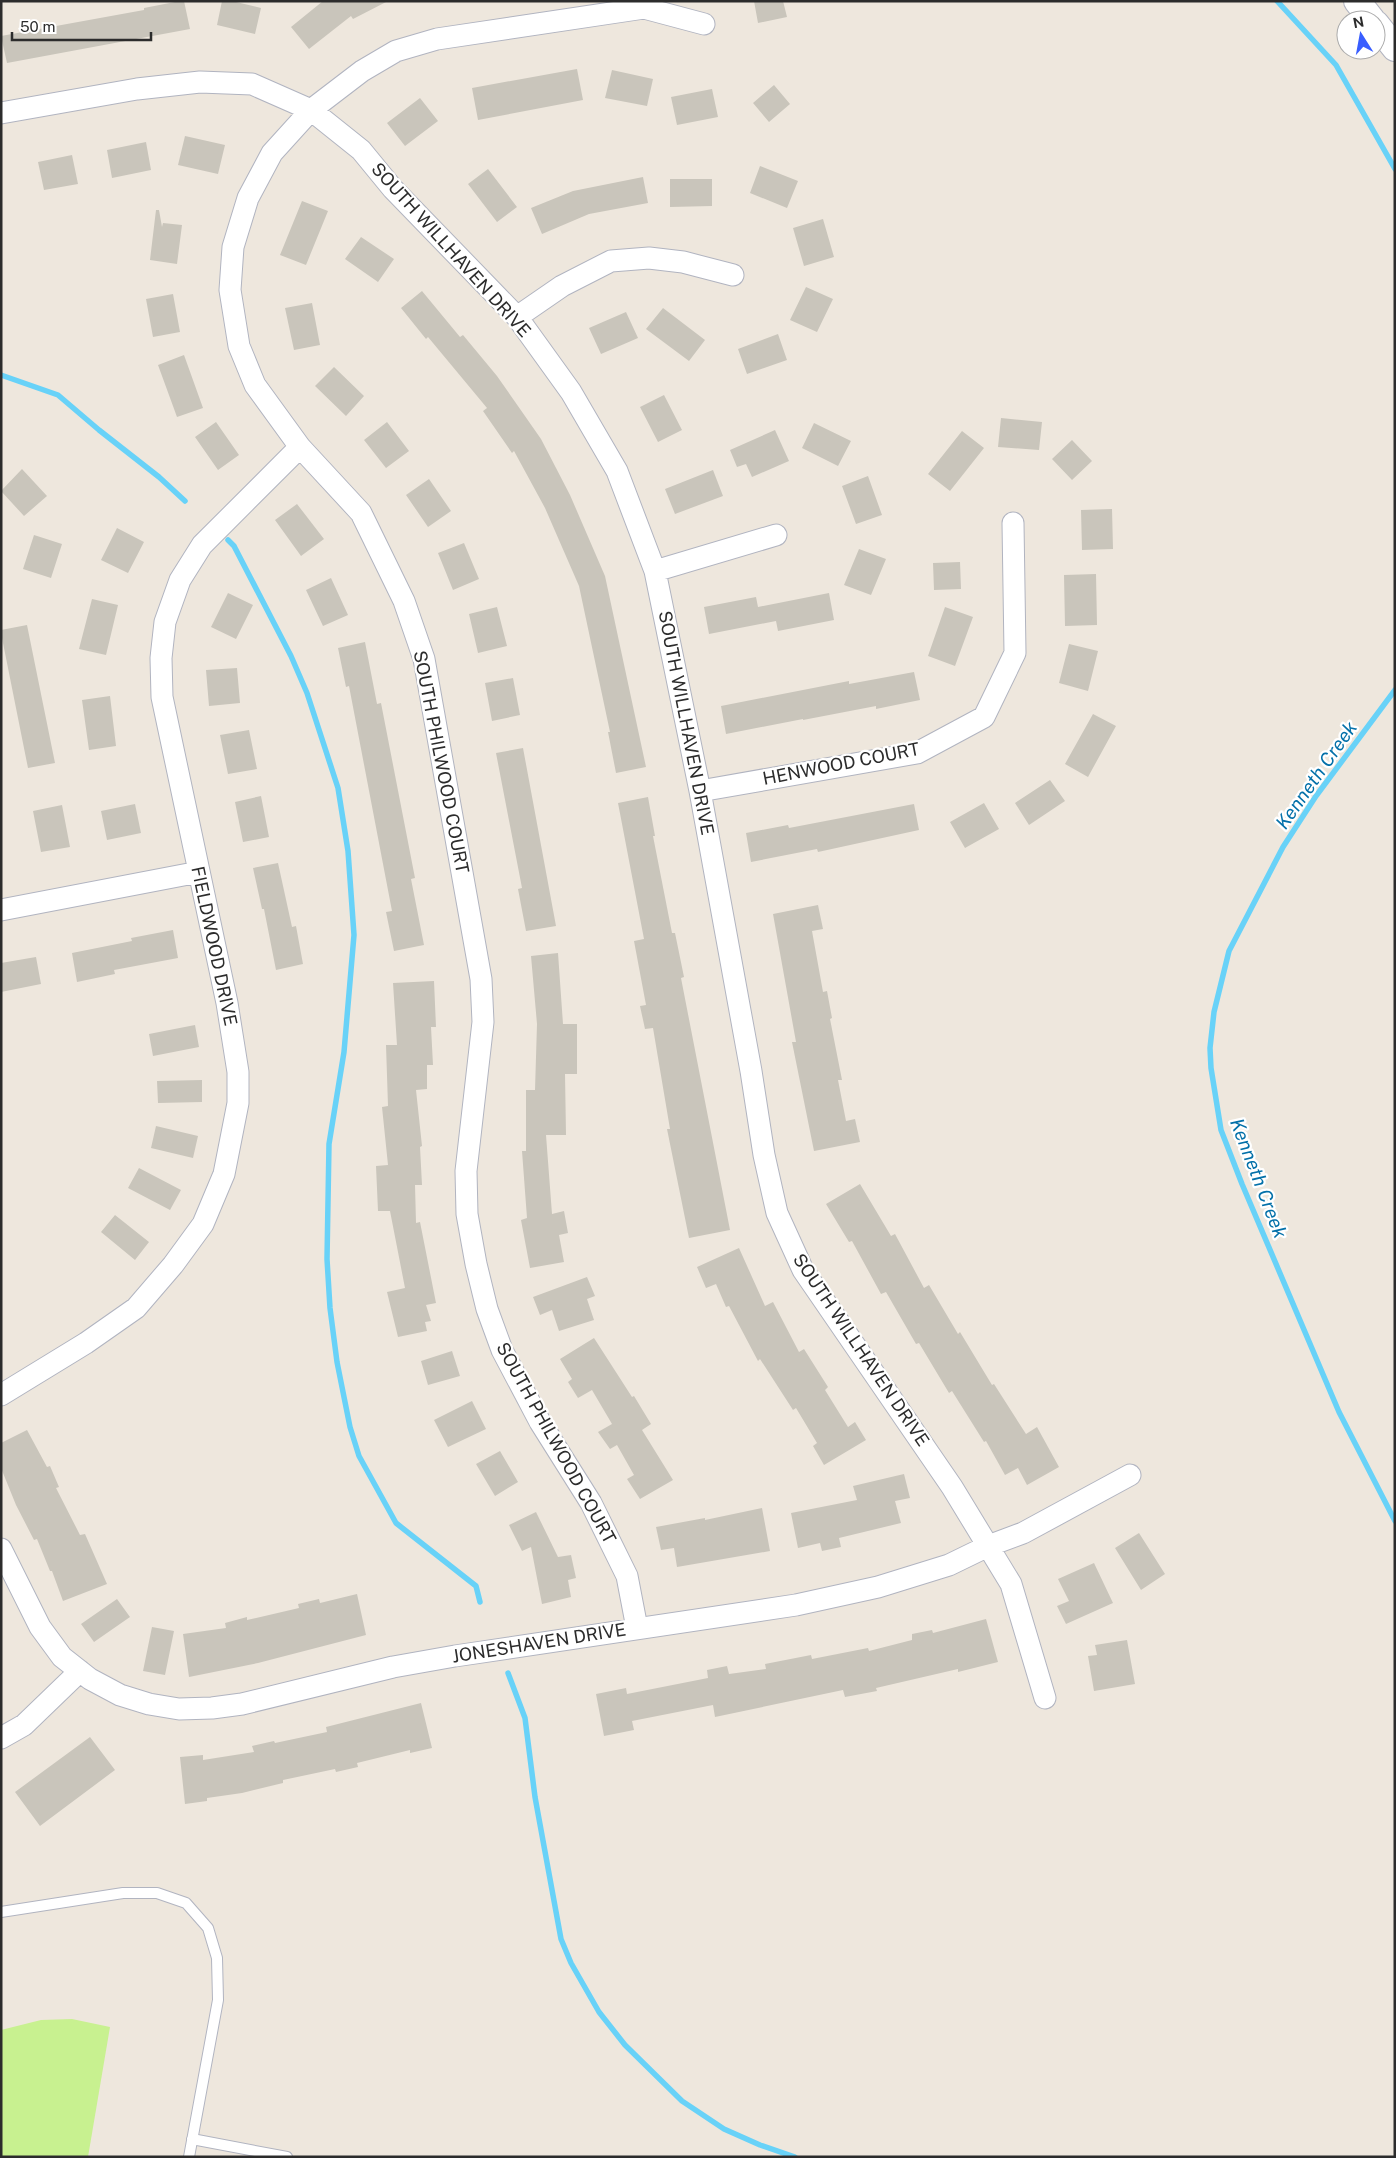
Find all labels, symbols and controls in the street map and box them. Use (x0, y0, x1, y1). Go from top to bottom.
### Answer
scale bar (12, 10, 151, 42)
north arrow (1336, 10, 1386, 60)
text: N (1352, 13, 1365, 31)
text: 50 m (20, 18, 55, 35)
street label: SOUTH WILLHAVEN DRIVE (367, 158, 535, 341)
street label: SOUTH WILLHAVEN DRIVE (654, 609, 719, 837)
street label: SOUTH PHILWOOD COURT (410, 649, 473, 875)
water label: Kenneth Creek (1271, 716, 1362, 833)
street label: HENWOOD COURT (761, 738, 921, 789)
street label: FIELDWOOD DRIVE (187, 864, 242, 1028)
water label: Kenneth Creek (1226, 1115, 1292, 1242)
street label: SOUTH WILLHAVEN DRIVE (789, 1249, 934, 1450)
street label: SOUTH PHILWOOD COURT (492, 1339, 621, 1547)
street label: JONESHAVEN DRIVE (450, 1618, 627, 1667)

